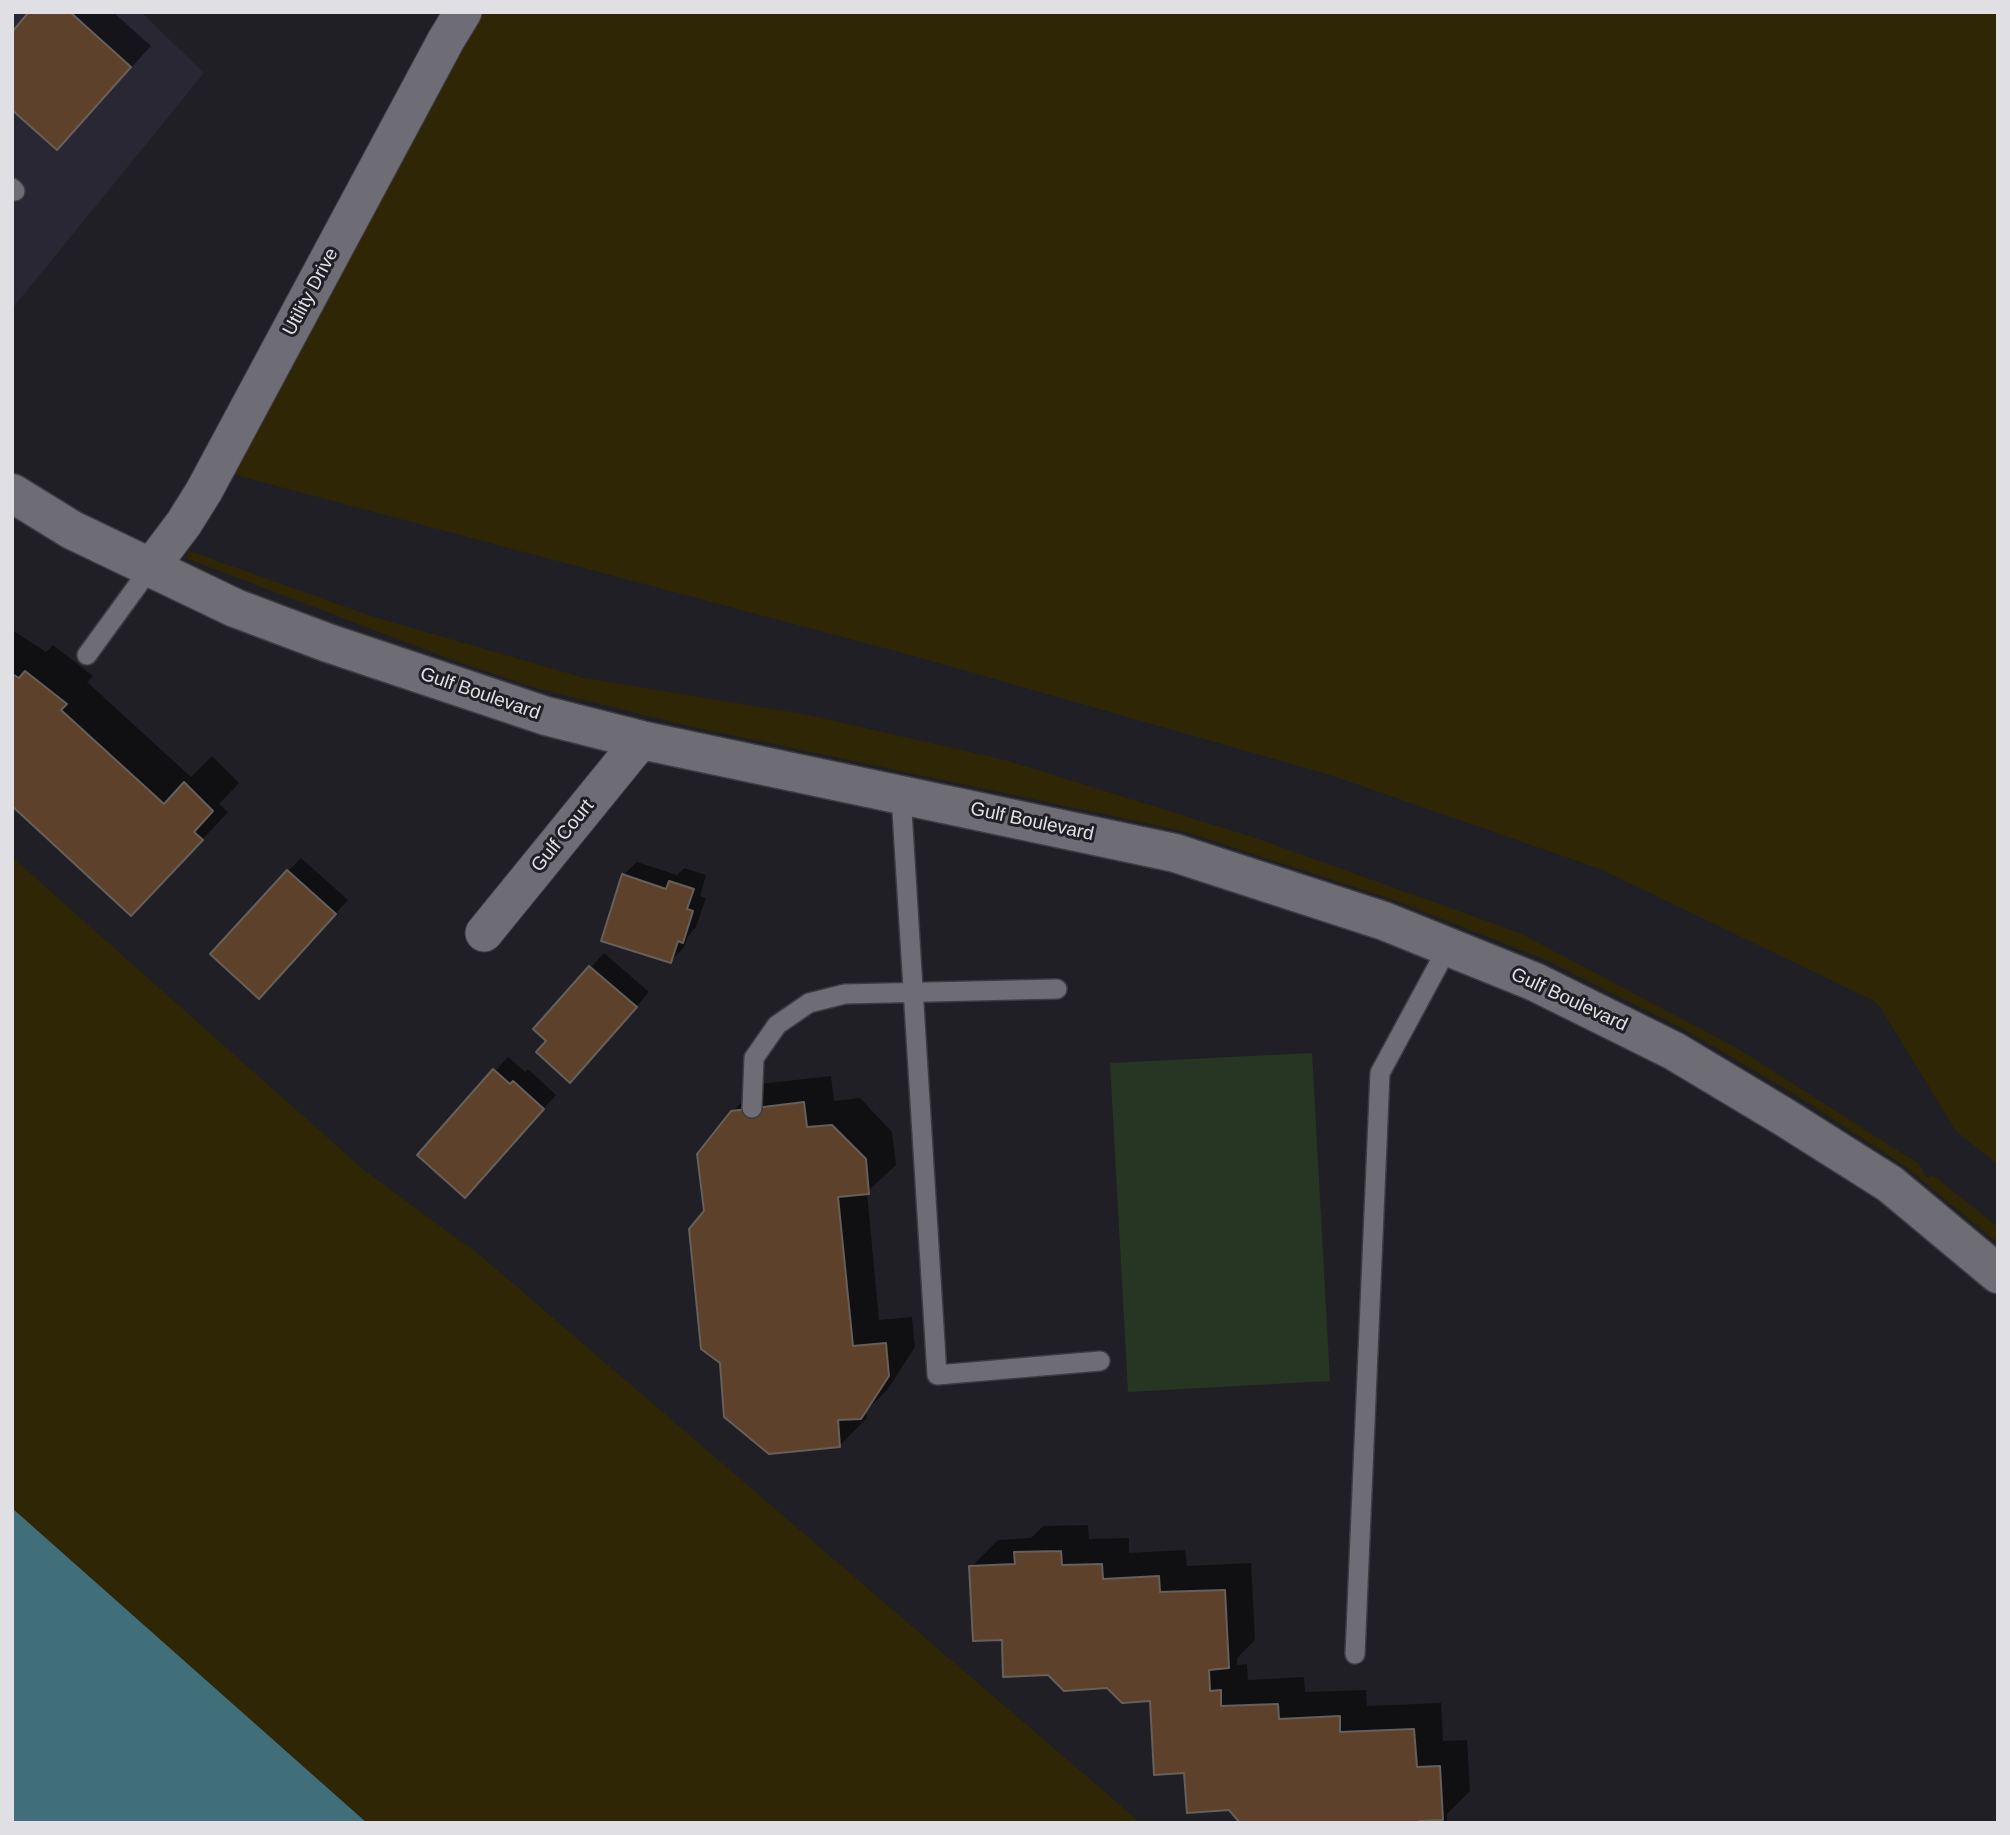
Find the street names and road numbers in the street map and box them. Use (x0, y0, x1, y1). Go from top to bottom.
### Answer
street label: Utility Drive (278, 244, 344, 340)
street label: Gulf Boulevard (417, 663, 543, 725)
street label: Gulf Court (527, 795, 599, 877)
street label: Gulf Boulevard (968, 798, 1096, 846)
street label: Gulf Boulevard (1507, 963, 1631, 1037)

